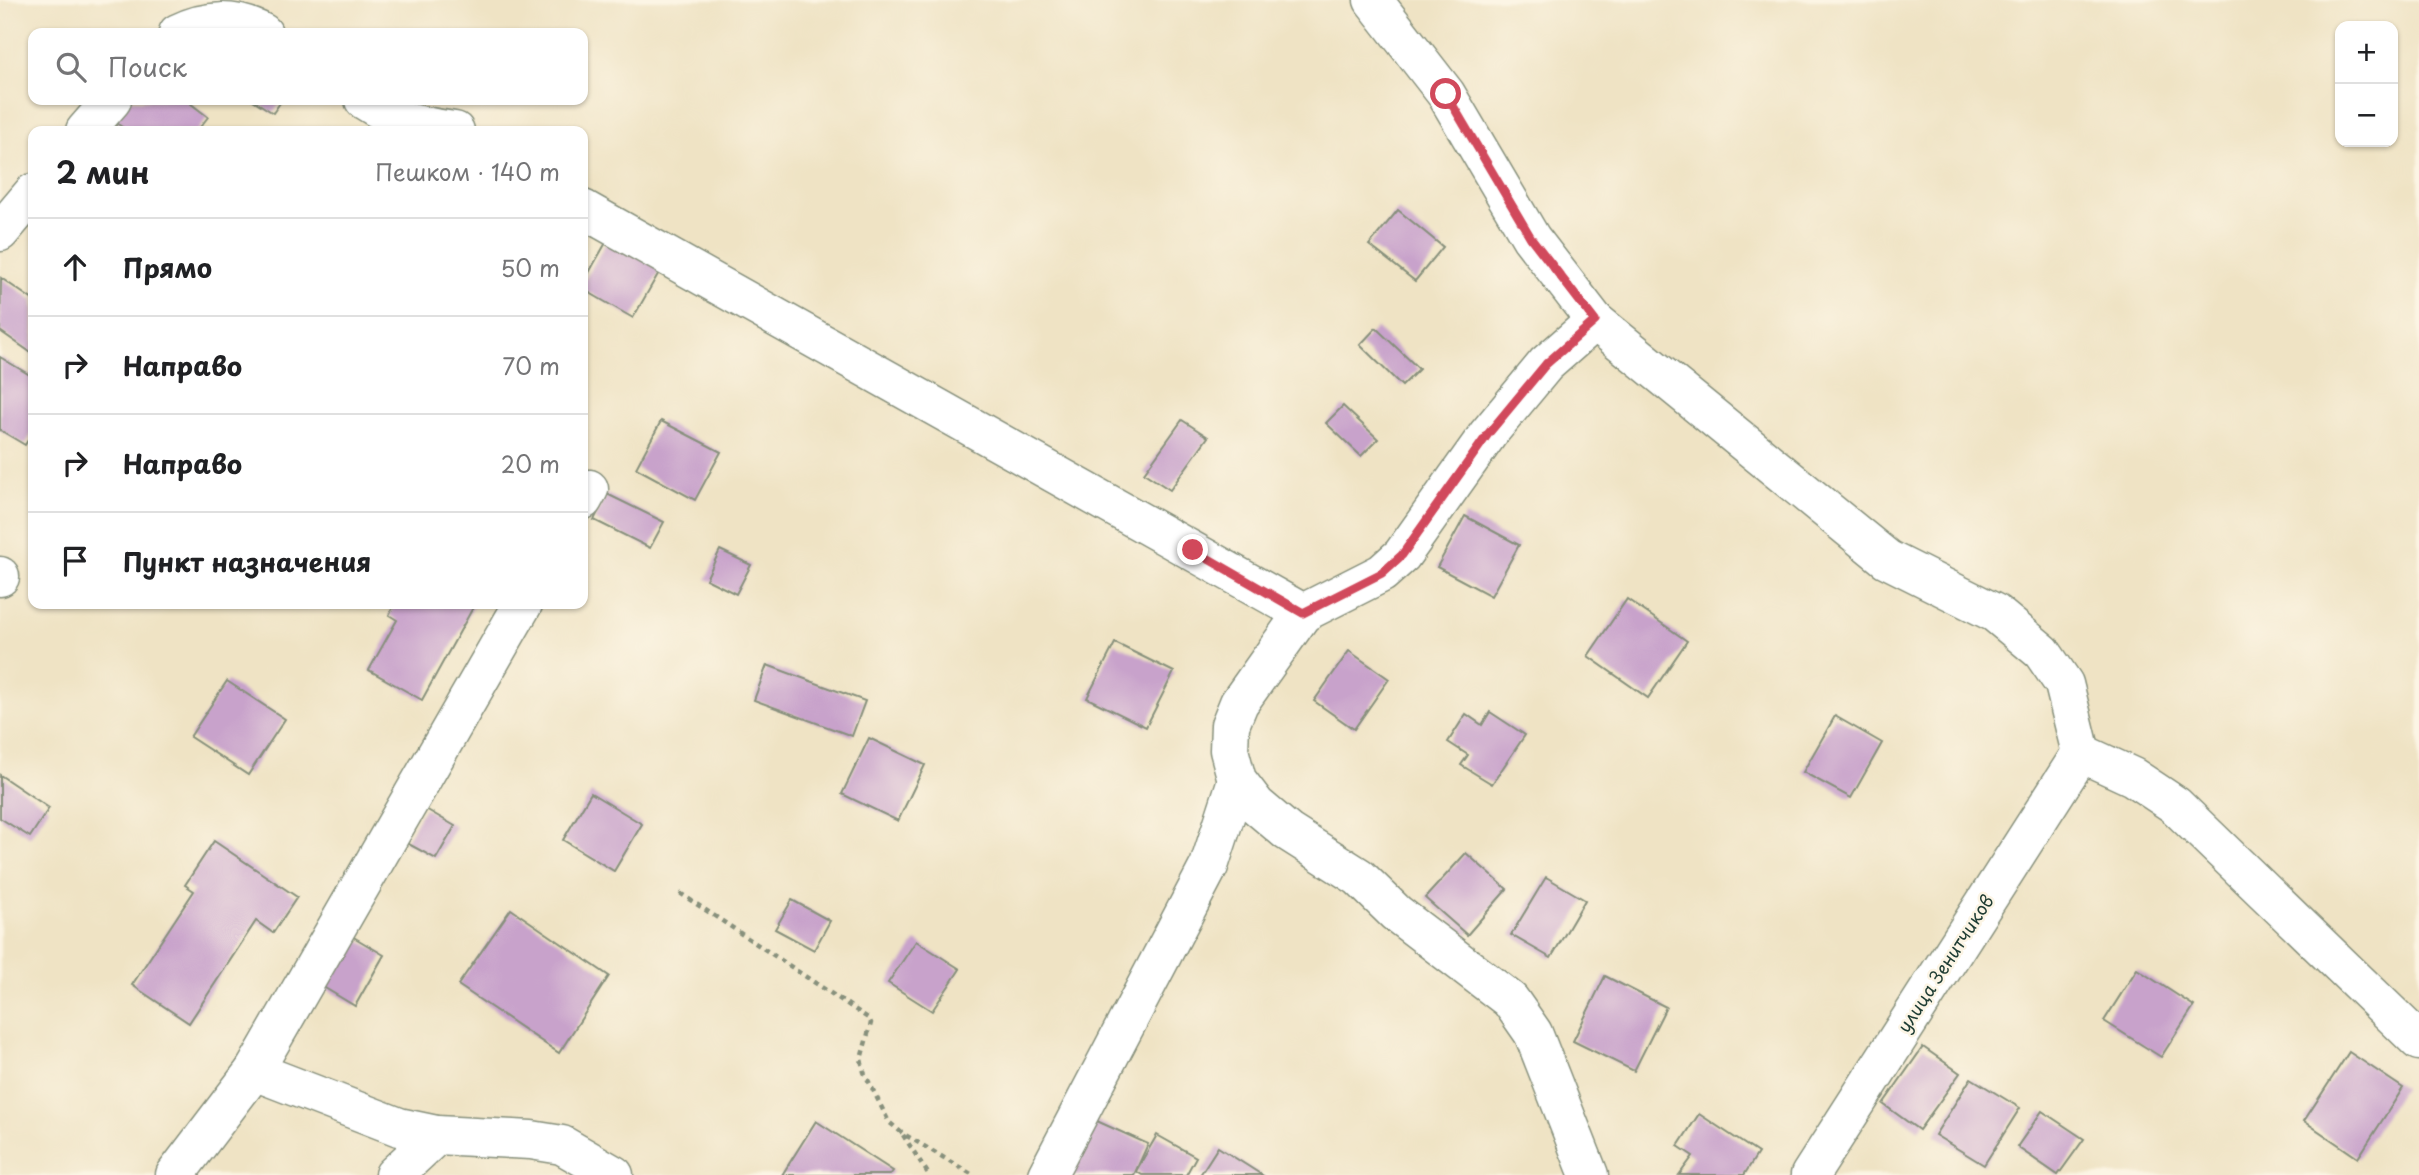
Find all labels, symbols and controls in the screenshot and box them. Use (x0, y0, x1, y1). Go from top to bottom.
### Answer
map controls (2335, 21, 2398, 147)
button: + (2335, 21, 2398, 84)
search box (28, 28, 588, 105)
text: Поиск (108, 47, 187, 86)
icon: search (52, 48, 90, 86)
route start (1430, 78, 1461, 109)
button: − (2335, 84, 2398, 147)
text: 2 мин (56, 149, 150, 194)
text: Пешком · 140 m (375, 154, 560, 189)
icon: ahead (56, 248, 94, 286)
text: Прямо (123, 248, 212, 287)
text: 50 m (500, 250, 560, 285)
icon: right (56, 346, 94, 384)
text: Направо (123, 346, 242, 385)
text: 70 m (502, 348, 560, 383)
icon: right (56, 444, 94, 482)
text: Направо (123, 444, 242, 483)
text: 20 m (501, 446, 560, 481)
route end (1177, 534, 1208, 565)
icon: arrive (56, 542, 94, 580)
text: Пункт назначения (123, 542, 371, 581)
street label: улица Зенитчиков (1890, 889, 2000, 1038)

